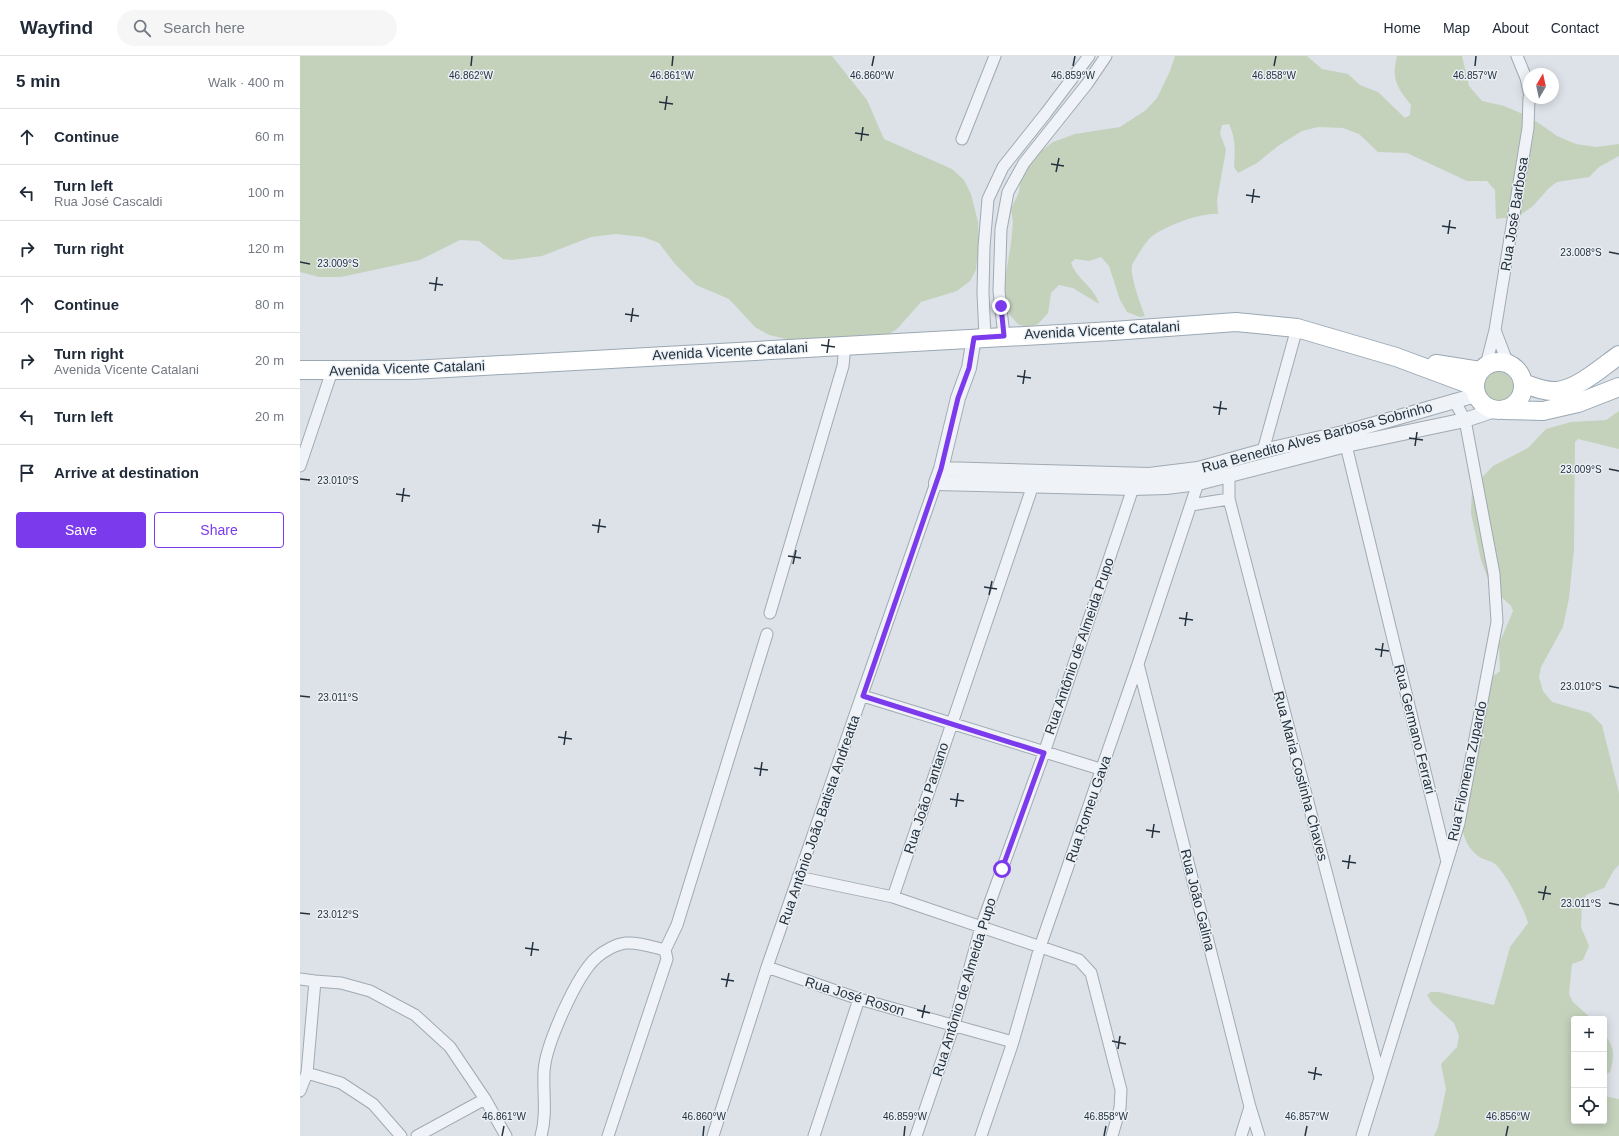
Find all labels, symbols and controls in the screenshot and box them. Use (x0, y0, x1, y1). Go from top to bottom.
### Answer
search box (117, 10, 397, 46)
text: Wayfind (20, 17, 93, 38)
icon: search (131, 17, 153, 39)
text: Search here (163, 19, 245, 36)
text: Home (1384, 20, 1421, 36)
text: Map (1443, 20, 1470, 36)
text: About (1492, 20, 1529, 36)
text: Contact (1551, 20, 1599, 36)
north arrow (1523, 68, 1559, 104)
text: 46.862°W (449, 70, 494, 81)
text: 46.861°W (650, 70, 695, 81)
text: 46.860°W (850, 70, 895, 81)
text: 46.859°W (1051, 70, 1096, 81)
text: 46.858°W (1252, 70, 1297, 81)
text: 46.857°W (1453, 70, 1498, 81)
text: 5 min (16, 72, 60, 91)
text: Walk · 400 m (208, 75, 284, 90)
icon: ahead (16, 126, 38, 148)
text: Continue (54, 128, 119, 145)
text: 60 m (255, 129, 284, 144)
street label: Rua José Barbosa (1497, 156, 1531, 272)
text: Turn left (54, 177, 113, 194)
icon: left (16, 182, 38, 204)
text: 100 m (248, 185, 284, 200)
text: Rua José Cascaldi (54, 194, 162, 209)
icon: right (16, 238, 38, 260)
text: Turn right (54, 240, 124, 257)
text: 120 m (248, 241, 284, 256)
text: 23.008°S (1560, 247, 1602, 258)
text: 23.009°S (317, 258, 359, 269)
icon: ahead (16, 294, 38, 316)
text: Continue (54, 296, 119, 313)
text: 80 m (255, 297, 284, 312)
route end (992, 297, 1010, 315)
street label: Avenida Vicente Catalani (1024, 318, 1180, 342)
street label: Avenida Vicente Catalani (652, 339, 808, 363)
text: Turn right (54, 345, 124, 362)
icon: right (16, 350, 38, 372)
text: 20 m (255, 353, 284, 368)
street label: Avenida Vicente Catalani (329, 357, 485, 379)
text: Avenida Vicente Catalani (54, 362, 199, 377)
street label: Rua Benedito Alves Barbosa Sobrinho (1200, 398, 1434, 476)
icon: left (16, 406, 38, 428)
text: Turn left (54, 408, 113, 425)
text: 20 m (255, 409, 284, 424)
icon: arrive (16, 462, 38, 484)
text: Arrive at destination (54, 464, 199, 481)
text: 23.009°S (1560, 464, 1602, 475)
text: 23.010°S (317, 475, 359, 486)
button: Save (16, 512, 146, 548)
button: Share (154, 512, 284, 548)
street label: Rua Antônio de Almeida Pupo (1041, 555, 1117, 737)
street label: Rua Germano Ferrari (1391, 663, 1439, 795)
text: 23.010°S (1560, 681, 1602, 692)
street label: Rua Maria Costinha Chaves (1271, 689, 1331, 863)
text: 23.011°S (318, 692, 359, 703)
street label: Rua Filomena Zupardo (1444, 699, 1490, 843)
street label: Rua Antônio João Batista Andreatta (775, 713, 863, 927)
street label: Rua João Pantano (900, 740, 952, 856)
street label: Rua Romeu Gava (1062, 753, 1114, 865)
street label: Rua João Galina (1178, 847, 1218, 953)
route start (993, 860, 1011, 878)
street label: Rua Antônio de Almeida Pupo (929, 896, 999, 1078)
text: 23.011°S (1561, 898, 1602, 909)
text: 23.012°S (317, 909, 359, 920)
street label: Rua José Roson (803, 973, 907, 1019)
map controls (1571, 1016, 1607, 1124)
button: + (1571, 1016, 1607, 1052)
button: − (1571, 1052, 1607, 1088)
button: locate (1571, 1088, 1607, 1124)
text: 46.861°W (482, 1111, 527, 1122)
text: 46.860°W (682, 1111, 727, 1122)
text: 46.859°W (883, 1111, 928, 1122)
text: 46.858°W (1084, 1111, 1129, 1122)
text: 46.857°W (1285, 1111, 1330, 1122)
text: 46.856°W (1486, 1111, 1531, 1122)

